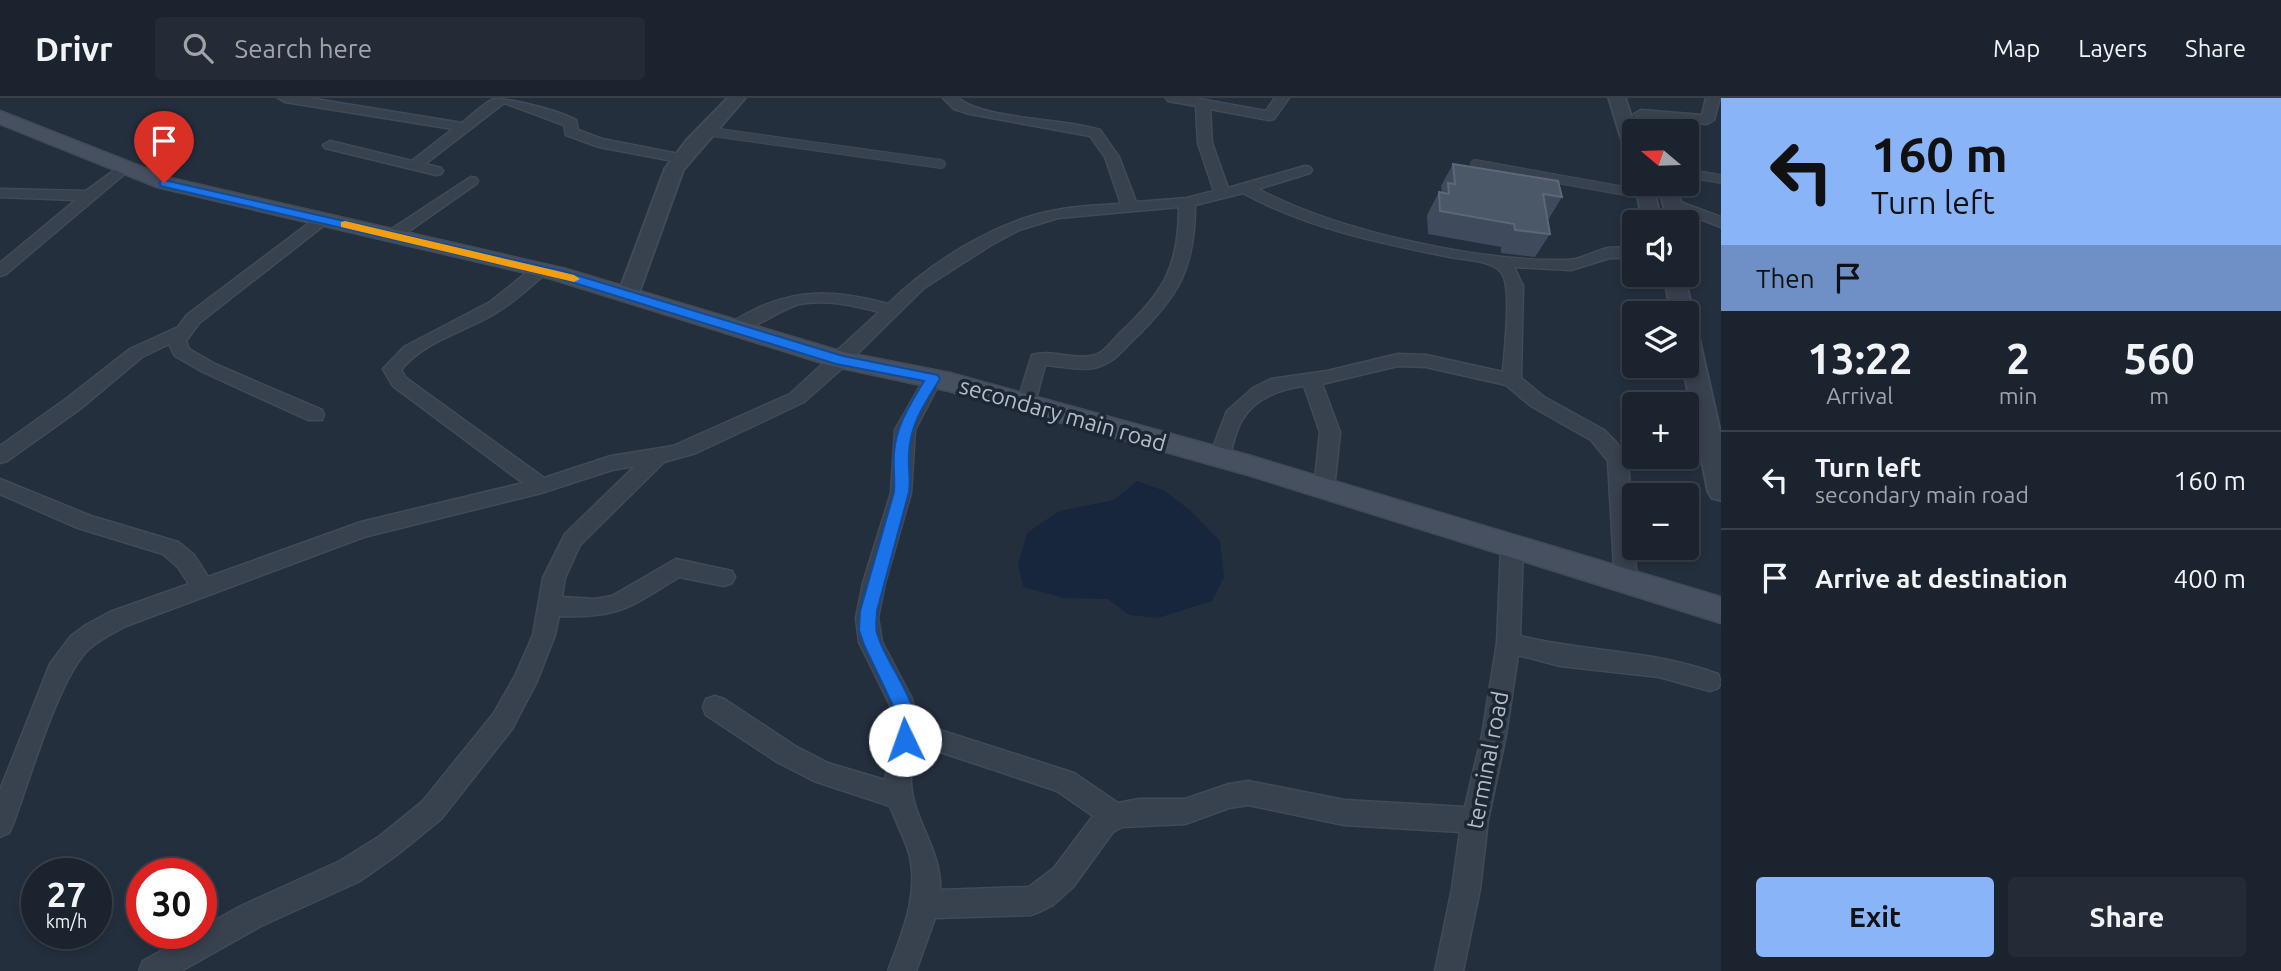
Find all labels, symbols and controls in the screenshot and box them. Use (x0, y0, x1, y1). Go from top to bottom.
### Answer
search box (155, 17, 645, 80)
icon: search (179, 29, 217, 67)
text: Drivr (35, 30, 113, 67)
text: Search here (235, 34, 372, 63)
text: Map (1993, 35, 2040, 62)
text: Layers (2078, 35, 2147, 62)
text: Share (2185, 35, 2246, 62)
pin (134, 111, 194, 183)
north arrow (1622, 119, 1699, 196)
map controls (1622, 119, 1699, 560)
icon: arrive (145, 122, 183, 160)
icon: left (1756, 126, 1847, 217)
text: 160 m (1871, 126, 2008, 181)
text: Turn left (1871, 184, 1995, 220)
button: sound (1622, 210, 1699, 287)
icon: arrive (1829, 259, 1867, 297)
text: Then (1756, 264, 1815, 293)
button: layers (1622, 301, 1699, 378)
text: 13:22 (1807, 335, 1912, 382)
text: 2 (2006, 335, 2030, 382)
text: 560 (2124, 335, 2195, 382)
street label: secondary main road (957, 373, 1169, 455)
text: Arrival (1826, 383, 1893, 408)
text: min (1999, 383, 2037, 408)
text: m (2149, 383, 2169, 408)
button: + (1622, 392, 1699, 469)
text: Turn left (1815, 453, 1921, 482)
icon: left (1756, 461, 1794, 499)
text: 160 m (2174, 466, 2246, 495)
text: secondary main road (1815, 482, 2029, 507)
button: − (1622, 483, 1699, 560)
icon: arrive (1756, 559, 1794, 597)
text: Arrive at destination (1815, 564, 2068, 593)
text: 400 m (2174, 564, 2246, 593)
street label: terminal road (1461, 689, 1513, 831)
position arrow (868, 703, 942, 777)
speed limit sign: 30 (126, 858, 217, 949)
text: 27 (47, 874, 86, 914)
button: Exit (1756, 877, 1994, 957)
button: Share (2008, 877, 2246, 957)
text: km/h (46, 911, 87, 931)

